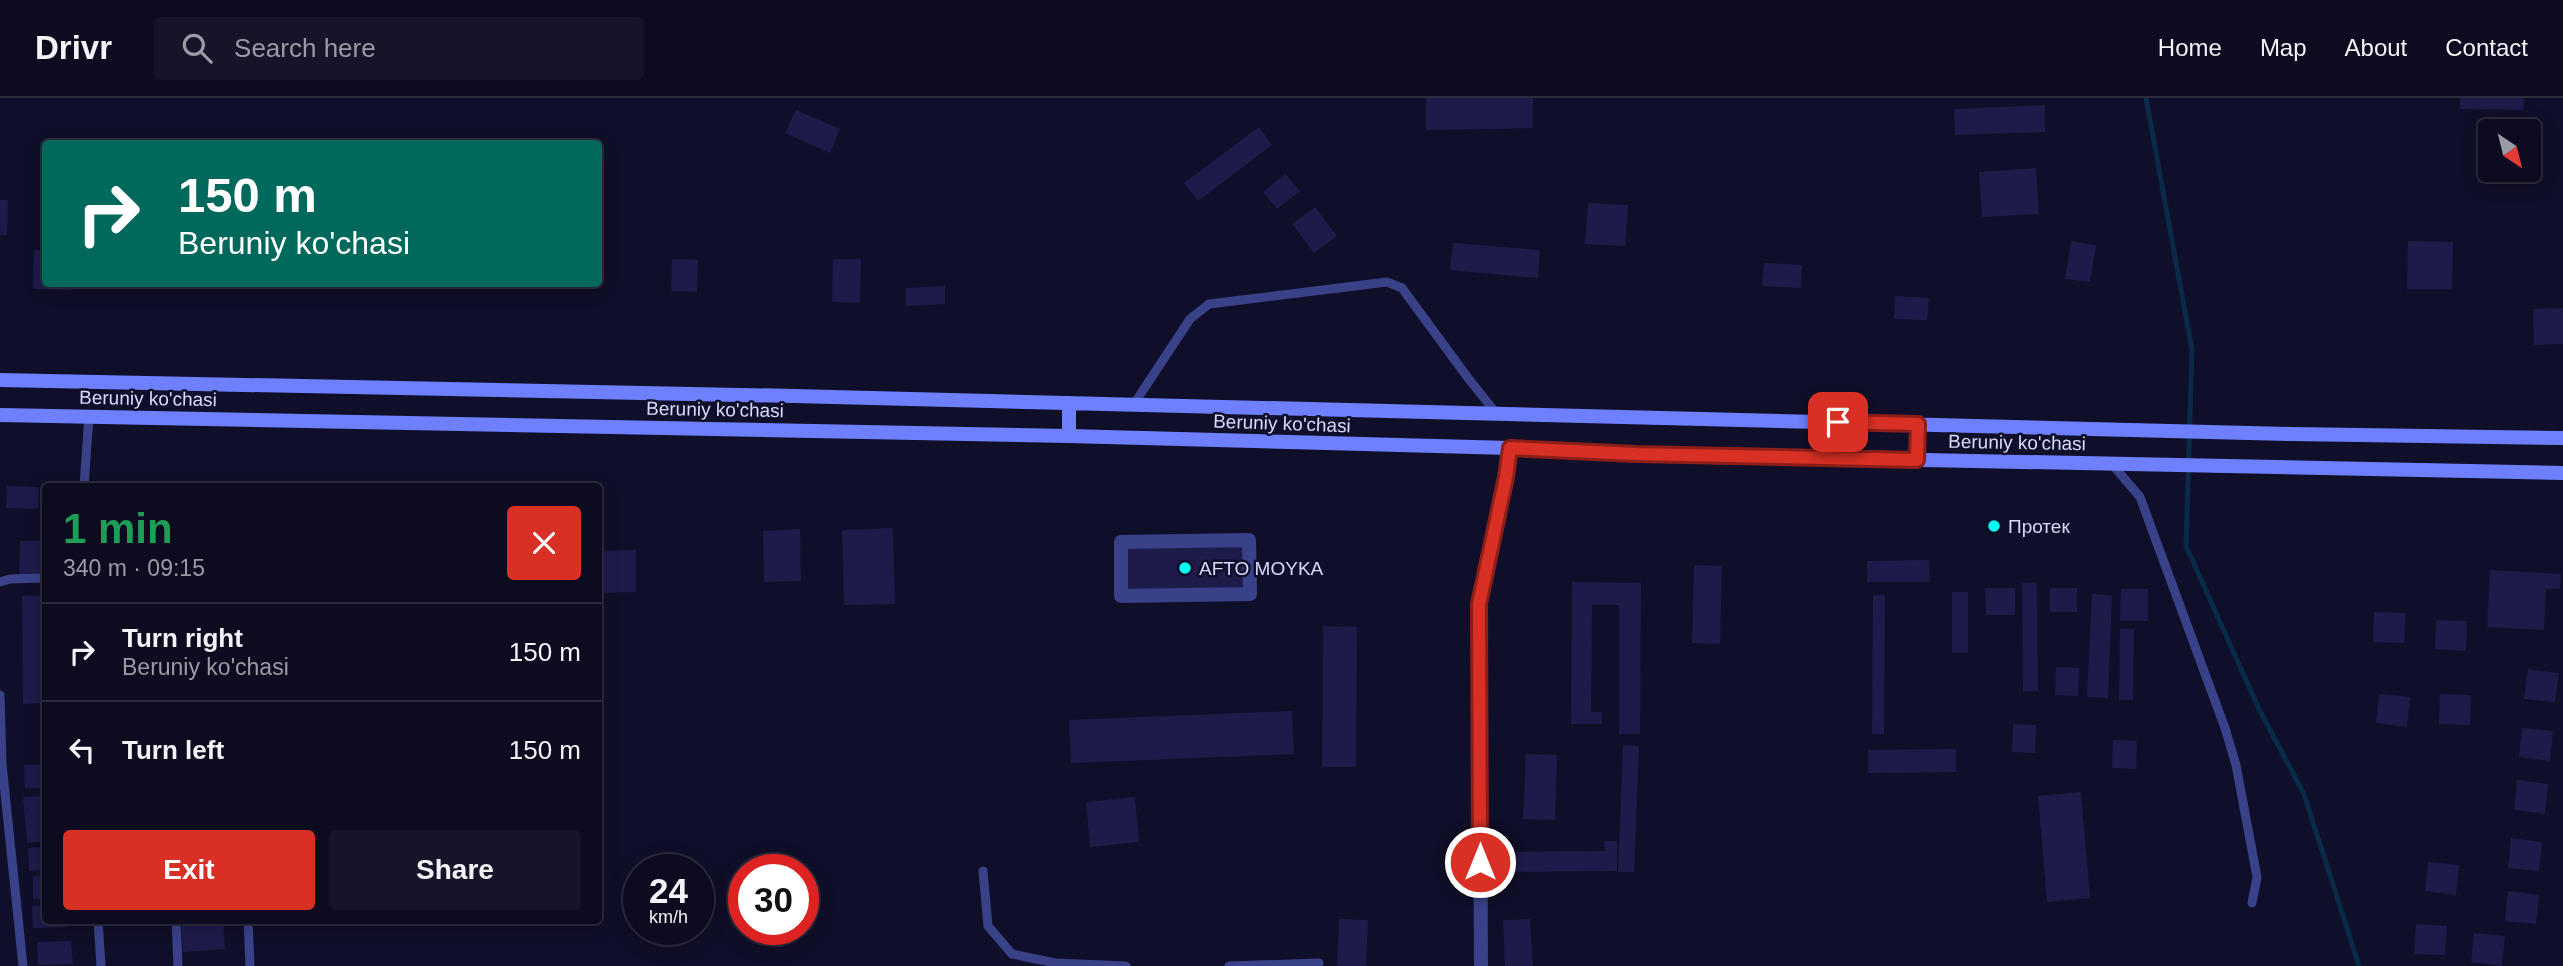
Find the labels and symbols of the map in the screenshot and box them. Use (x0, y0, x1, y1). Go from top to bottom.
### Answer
north arrow (2478, 119, 2541, 182)
street label: Beruniy ko'chasi (79, 387, 217, 410)
pin (1808, 392, 1868, 452)
street label: Beruniy ko'chasi (646, 398, 784, 421)
street label: Beruniy ko'chasi (1213, 411, 1351, 436)
street label: Beruniy ko'chasi (1948, 431, 2086, 454)
place label: Протек (2008, 516, 2070, 537)
marker: Протек (1986, 518, 2002, 534)
place label: AFTO MOYKA (1199, 558, 1324, 579)
marker: AFTO MOYKA (1177, 560, 1193, 576)
position arrow (1443, 825, 1517, 899)
speed limit sign: 30 (728, 854, 819, 945)

